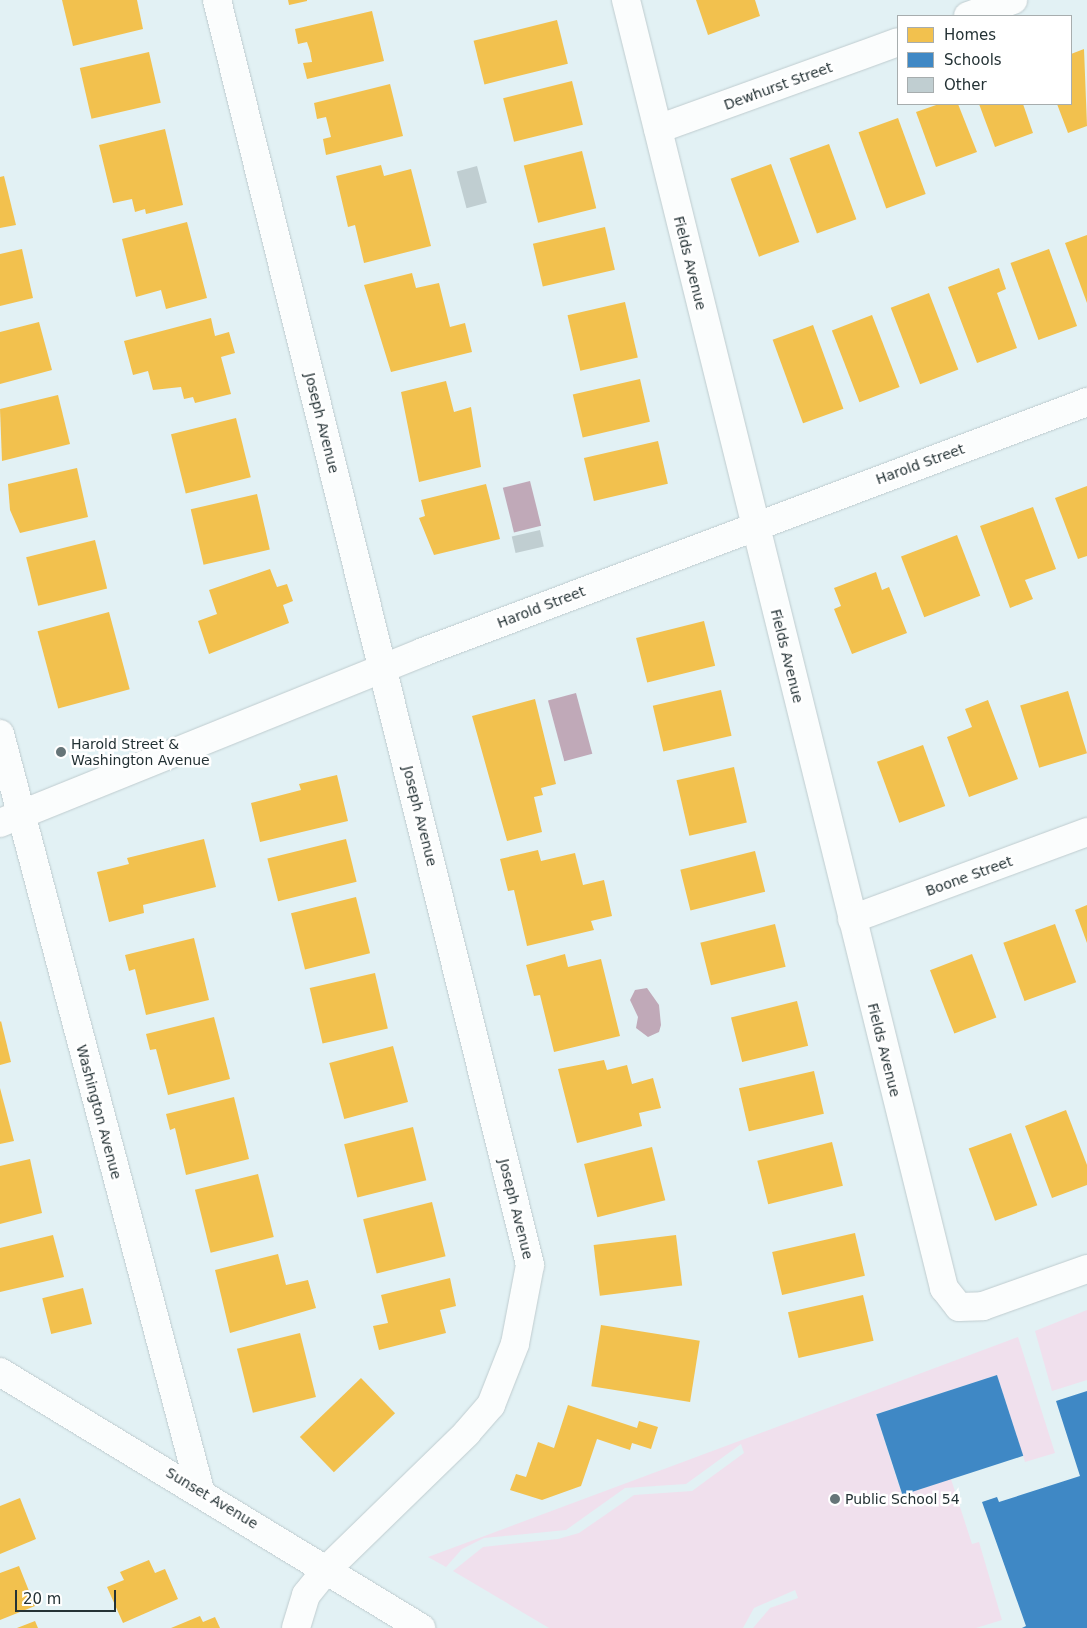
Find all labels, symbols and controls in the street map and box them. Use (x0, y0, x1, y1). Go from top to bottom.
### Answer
legend (897, 15, 1072, 105)
text: Homes (944, 26, 996, 44)
text: Schools (944, 51, 1002, 69)
street label: Dewhurst Street (722, 59, 834, 113)
text: Other (944, 76, 987, 94)
street label: Fields Avenue (670, 214, 710, 312)
street label: Joseph Avenue (301, 371, 343, 475)
street label: Harold Street (873, 440, 967, 488)
street label: Harold Street (495, 583, 587, 631)
street label: Fields Avenue (767, 607, 807, 705)
place label: Harold Street & Washington Avenue (71, 736, 210, 769)
marker: Harold Street & Washington Avenue (55, 746, 67, 758)
street label: Joseph Avenue (399, 764, 441, 868)
street label: Boone Street (923, 853, 1015, 899)
street label: Fields Avenue (864, 1001, 904, 1099)
street label: Washington Avenue (73, 1043, 125, 1181)
street label: Joseph Avenue (495, 1157, 537, 1261)
street label: Sunset Avenue (163, 1464, 261, 1532)
place label: Public School 54 (845, 1491, 960, 1507)
marker: Public School 54 (829, 1493, 841, 1505)
scale bar (18, 1580, 119, 1612)
text: 20 m (23, 1590, 61, 1608)

